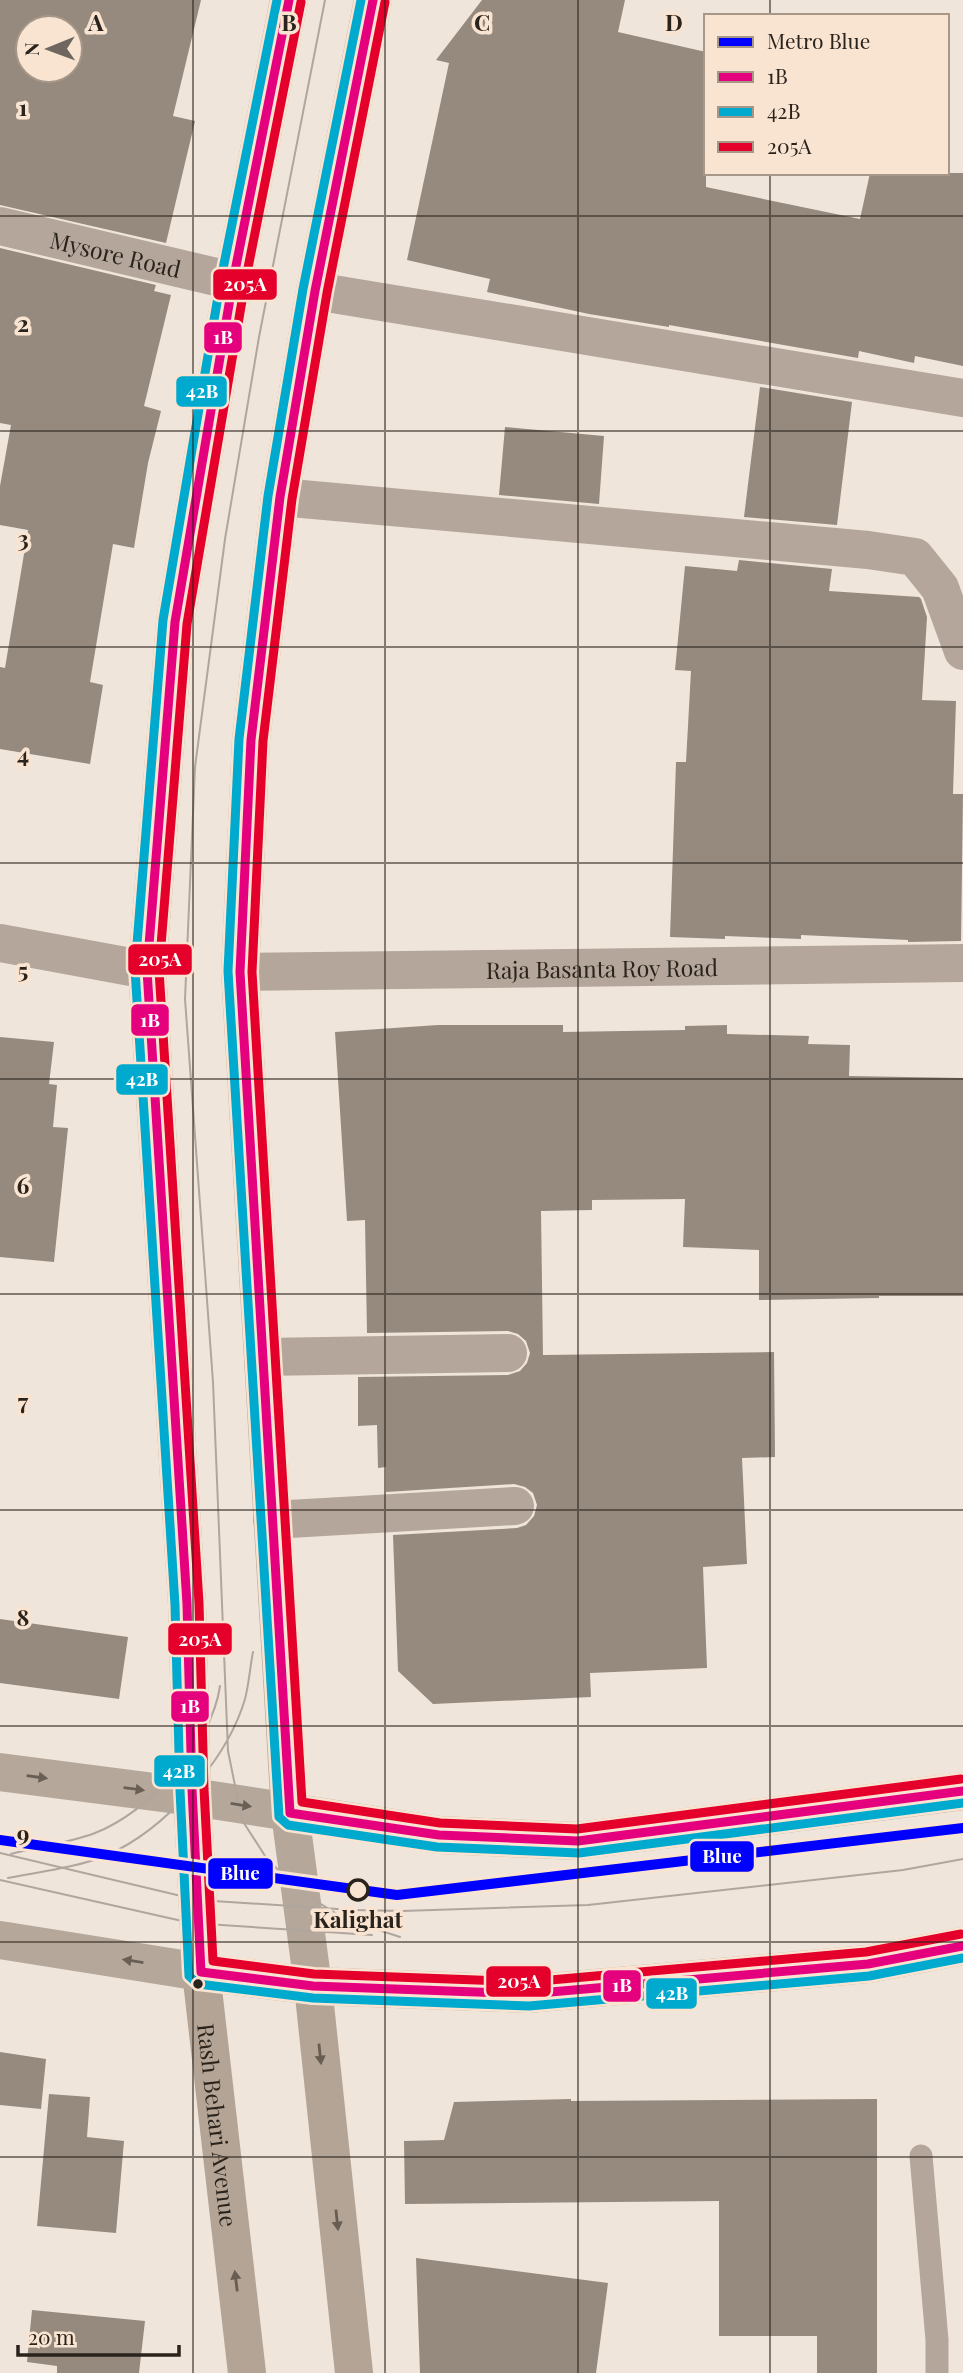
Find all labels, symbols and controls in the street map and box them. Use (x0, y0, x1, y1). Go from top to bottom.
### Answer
text: A (87, 6, 104, 37)
text: B (281, 6, 297, 37)
text: C (474, 6, 490, 37)
text: D (665, 6, 683, 37)
north arrow (14, 14, 84, 84)
legend (704, 14, 949, 175)
text: Metro Blue (767, 26, 870, 54)
text: N (18, 42, 44, 56)
text: 1B (767, 61, 788, 89)
text: 1 (19, 91, 28, 122)
text: 42B (767, 96, 801, 124)
text: 205A (767, 131, 812, 159)
street label: Mysore Road (47, 223, 184, 284)
line badge: 205A (212, 268, 278, 301)
text: 205A (223, 270, 267, 296)
text: 2 (17, 307, 29, 338)
line badge: 1B (203, 321, 243, 354)
text: 1B (213, 323, 233, 349)
line badge: 42B (175, 375, 228, 408)
text: 42B (186, 377, 219, 403)
text: 3 (17, 522, 29, 553)
text: 4 (17, 738, 29, 769)
line badge: 205A (127, 943, 193, 976)
text: 205A (138, 945, 182, 971)
street label: Raja Basanta Roy Road (486, 951, 718, 984)
text: 5 (18, 954, 28, 985)
line badge: 1B (130, 1003, 170, 1037)
text: 1B (140, 1006, 160, 1032)
line badge: 42B (115, 1063, 169, 1096)
text: 42B (126, 1065, 159, 1091)
text: 6 (17, 1169, 30, 1200)
text: 7 (18, 1385, 29, 1416)
text: 8 (17, 1601, 29, 1632)
line badge: 205A (167, 1622, 233, 1656)
text: 205A (178, 1625, 222, 1651)
line badge: 1B (170, 1690, 210, 1723)
text: 1B (180, 1692, 200, 1718)
line badge: 42B (153, 1754, 206, 1788)
text: 42B (163, 1757, 196, 1783)
one-way arrow (26, 1772, 48, 1783)
one-way arrow (123, 1784, 145, 1795)
one-way arrow (230, 1800, 252, 1811)
text: 9 (17, 1817, 29, 1848)
line badge: Blue (689, 1840, 755, 1873)
text: Blue (702, 1842, 742, 1868)
line badge: Blue (207, 1857, 274, 1890)
text: Blue (220, 1859, 260, 1885)
marker: Kalighat (347, 1879, 369, 1901)
place label: Kalighat (313, 1903, 404, 1934)
one-way arrow (122, 1955, 144, 1966)
line badge: 205A (485, 1965, 552, 1998)
text: 205A (497, 1967, 541, 1993)
line badge: 1B (602, 1969, 642, 2003)
text: 1B (612, 1971, 632, 1997)
unlabelled marker (191, 1977, 205, 1991)
line badge: 42B (645, 1977, 698, 2010)
text: 42B (656, 1979, 689, 2005)
street label: Rash Behari Avenue (191, 2021, 246, 2228)
one-way arrow (315, 2043, 326, 2065)
one-way arrow (332, 2209, 343, 2231)
one-way arrow (230, 2270, 241, 2292)
scale bar (18, 2314, 178, 2358)
text: 20 m (28, 2322, 75, 2350)

